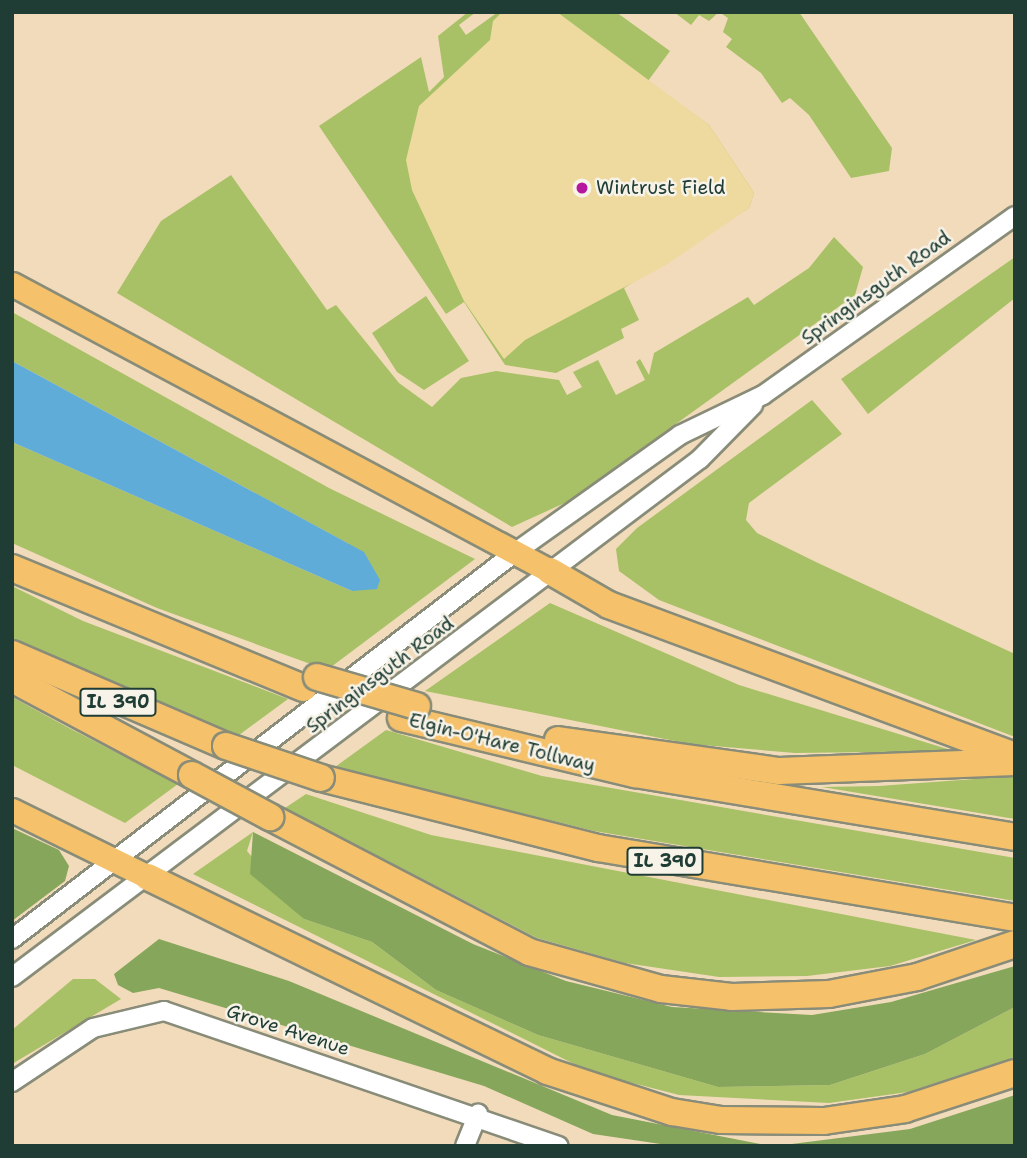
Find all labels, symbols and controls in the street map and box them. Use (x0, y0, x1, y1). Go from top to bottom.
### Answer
place label: Wintrust Field (596, 177, 725, 199)
marker: Wintrust Field (574, 180, 590, 196)
street label: Springinsguth Road (797, 226, 955, 350)
street label: Springinsguth Road (302, 612, 458, 738)
road number: IL 390 (78, 688, 158, 716)
street label: Elgin-O'Hare Tollway (406, 709, 598, 777)
road number: IL 390 (625, 846, 705, 876)
street label: Grove Avenue (224, 999, 352, 1061)

